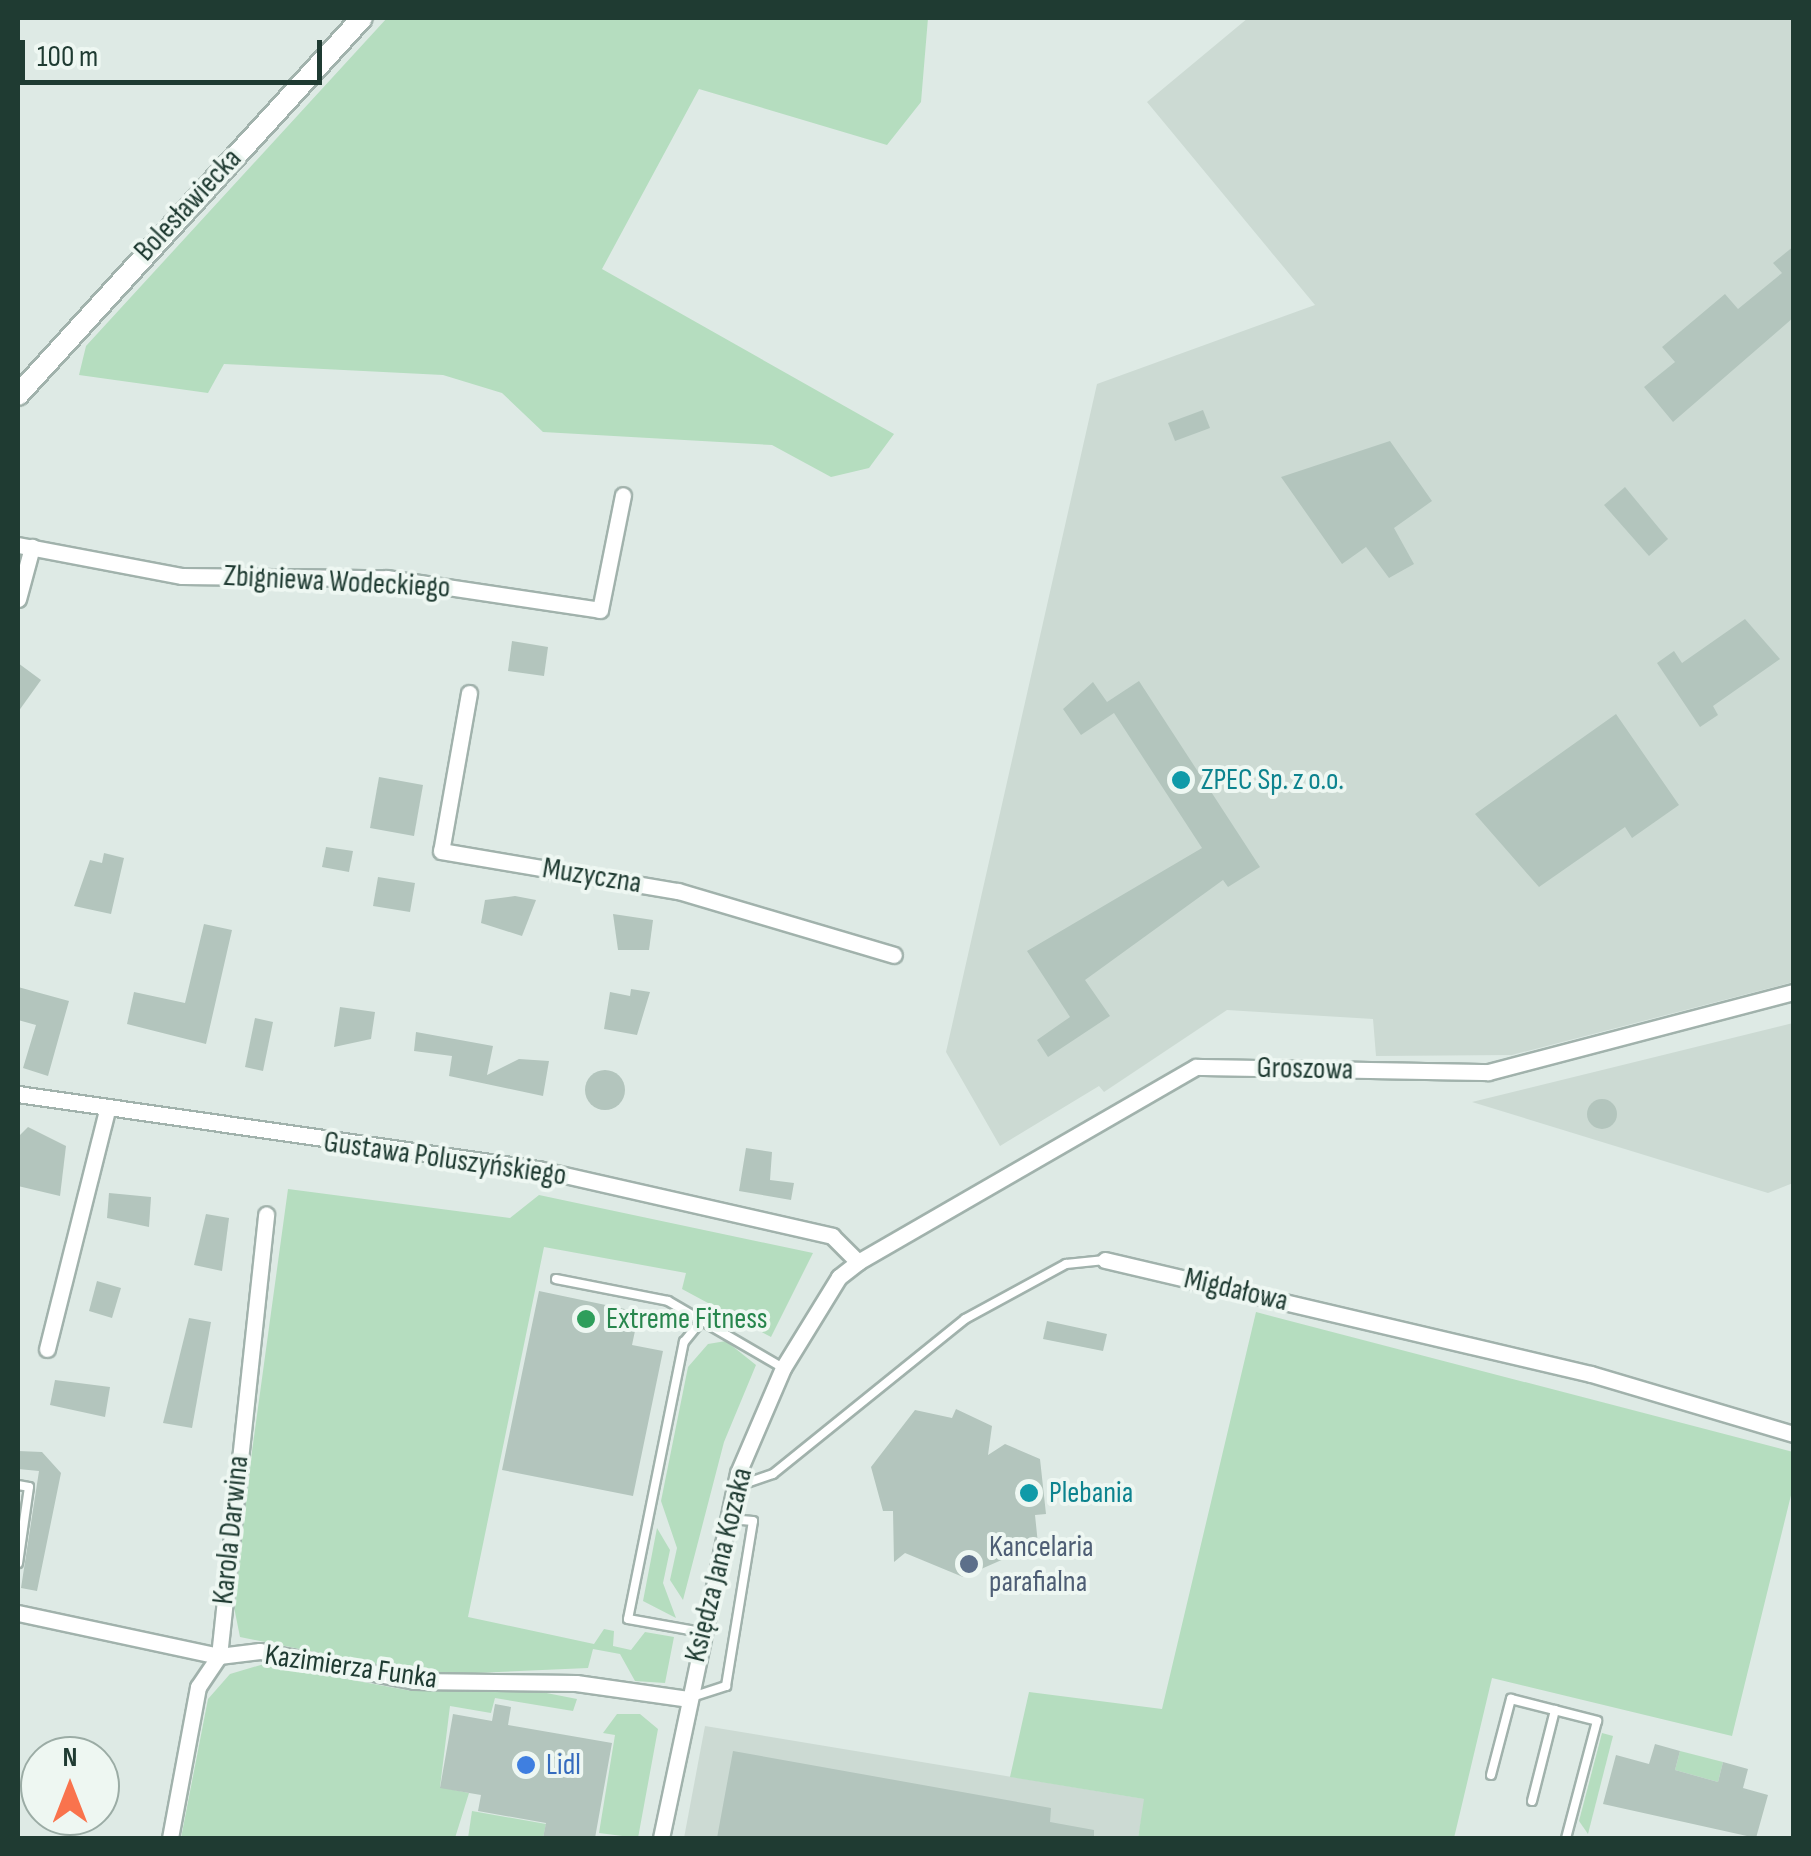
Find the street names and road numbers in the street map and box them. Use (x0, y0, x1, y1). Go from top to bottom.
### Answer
street label: Bolesławiecka (127, 141, 249, 269)
street label: Zbigniewa Wodeckiego (223, 558, 451, 606)
street label: Muzyczna (540, 850, 644, 902)
street label: Groszowa (1256, 1050, 1354, 1088)
street label: Gustawa Poluszyńskiego (321, 1124, 569, 1194)
street label: Migdałowa (1181, 1261, 1291, 1319)
street label: Karola Darwina (205, 1454, 257, 1606)
street label: Księdza Jana Kozaka (677, 1464, 761, 1666)
street label: Kazimierza Funka (263, 1637, 439, 1697)

